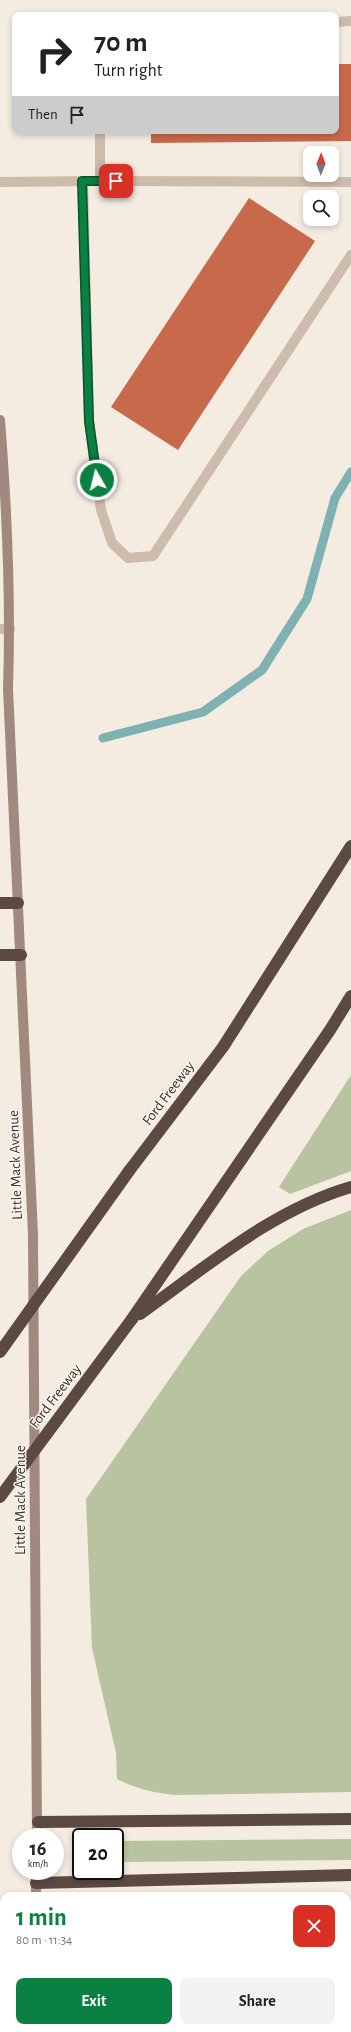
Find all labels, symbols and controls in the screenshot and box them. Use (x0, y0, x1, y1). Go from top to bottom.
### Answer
icon: right (28, 28, 80, 80)
text: 70 m (94, 29, 148, 57)
text: Turn right (94, 62, 163, 80)
icon: arrive (66, 104, 88, 126)
text: Then (28, 107, 58, 122)
north arrow (303, 146, 339, 182)
map controls (303, 146, 339, 226)
pin (99, 164, 133, 198)
icon: arrive (105, 170, 127, 192)
button: search (303, 190, 339, 226)
position arrow (76, 459, 118, 501)
street label: Ford Freeway (140, 1058, 198, 1128)
street label: Little Mack Avenue (6, 1110, 25, 1220)
street label: Ford Freeway (27, 1361, 85, 1431)
street label: Little Mack Avenue (13, 1445, 28, 1555)
speed limit sign: 20 (72, 1828, 124, 1880)
text: 16 (30, 1839, 46, 1859)
text: km/h (28, 1859, 48, 1869)
button: close (293, 1905, 335, 1947)
text: 1 min (16, 1906, 67, 1930)
text: 80 m · 11:34 (16, 1934, 72, 1947)
button: Exit (16, 1978, 172, 2024)
button: Share (180, 1978, 335, 2024)

